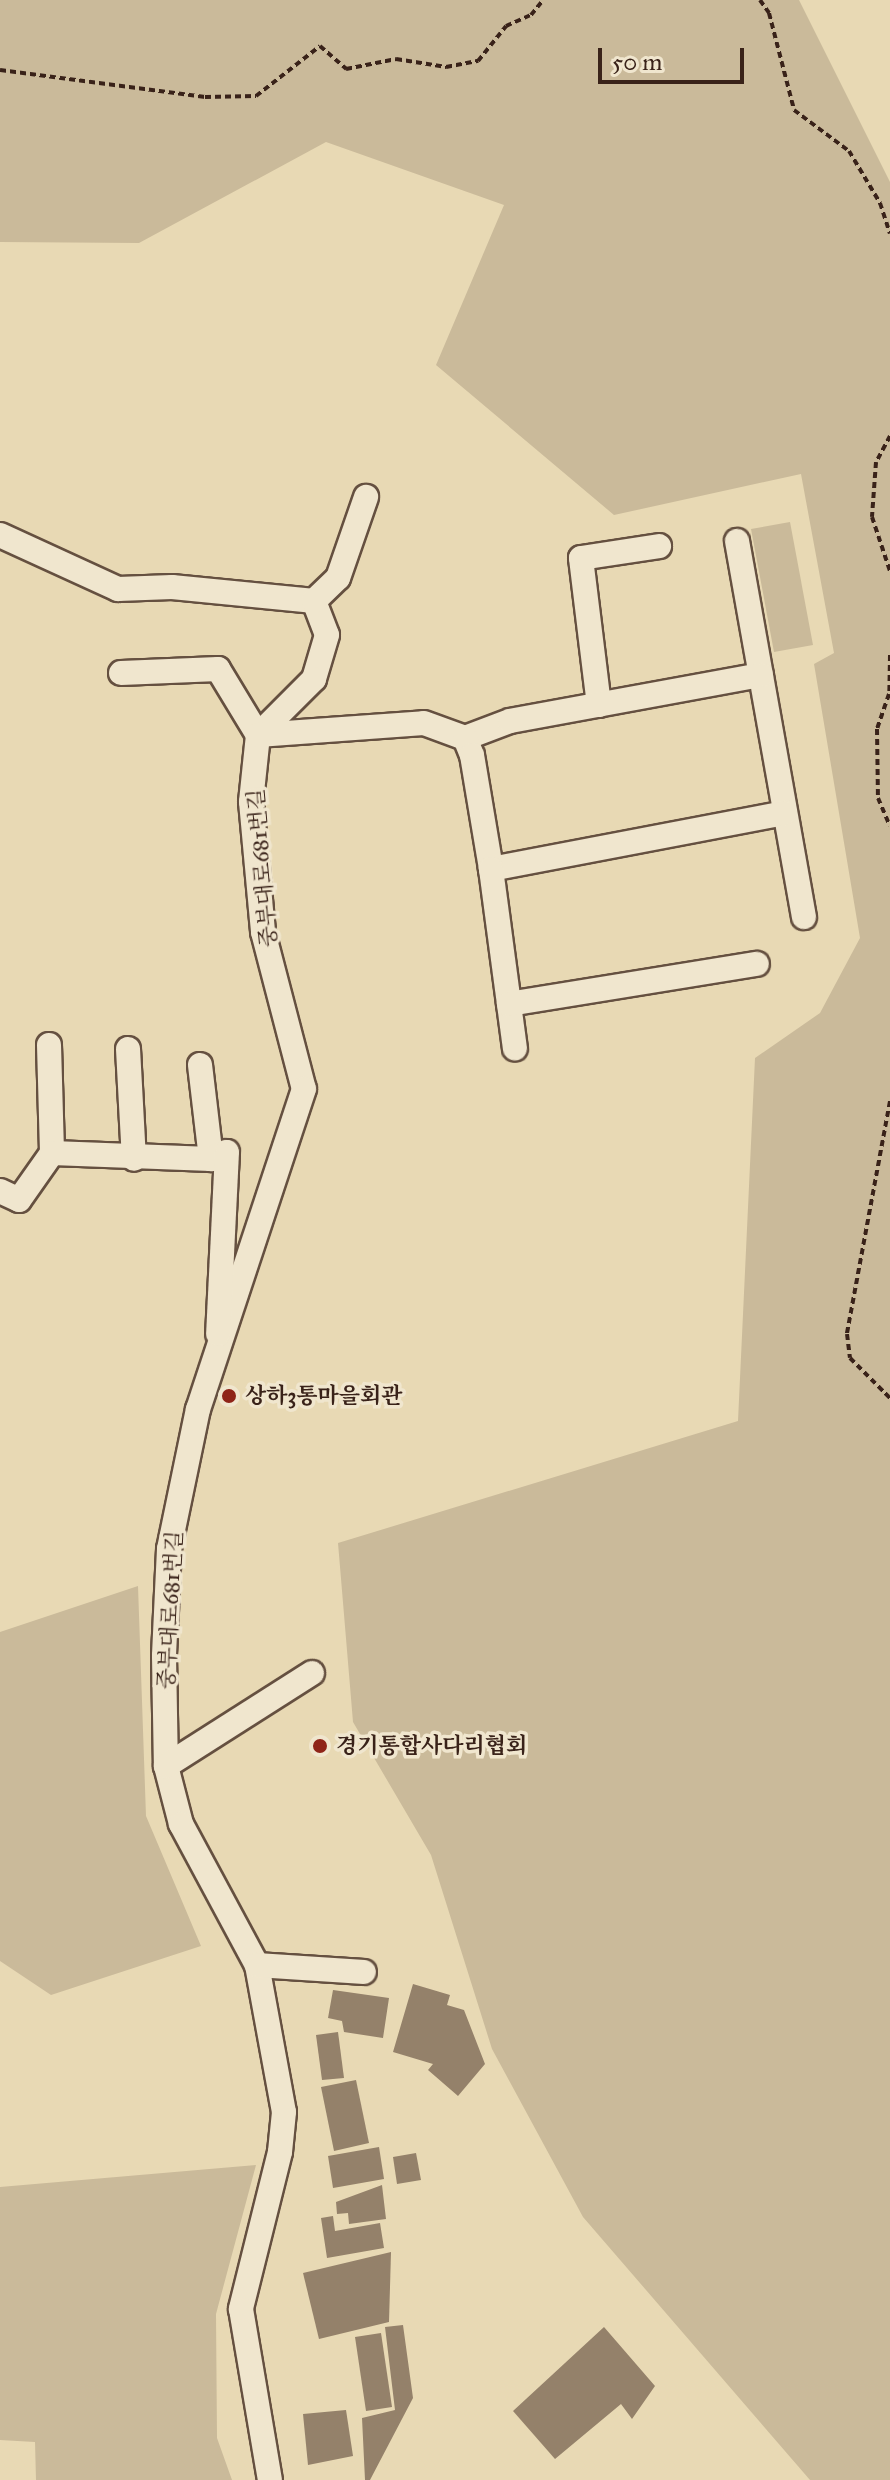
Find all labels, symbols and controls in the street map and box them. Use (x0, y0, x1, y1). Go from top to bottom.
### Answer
scale bar (602, 32, 748, 82)
text: 50 m (612, 47, 662, 77)
street label: 중부대로681번길 (242, 788, 282, 948)
place label: 상하3통마을회관 (245, 1383, 403, 1409)
marker: 상하3통마을회관 (220, 1387, 238, 1405)
street label: 중부대로681번길 (153, 1530, 187, 1690)
place label: 경기통합사다리협회 (336, 1733, 527, 1759)
marker: 경기통합사다리협회 (311, 1737, 329, 1755)

